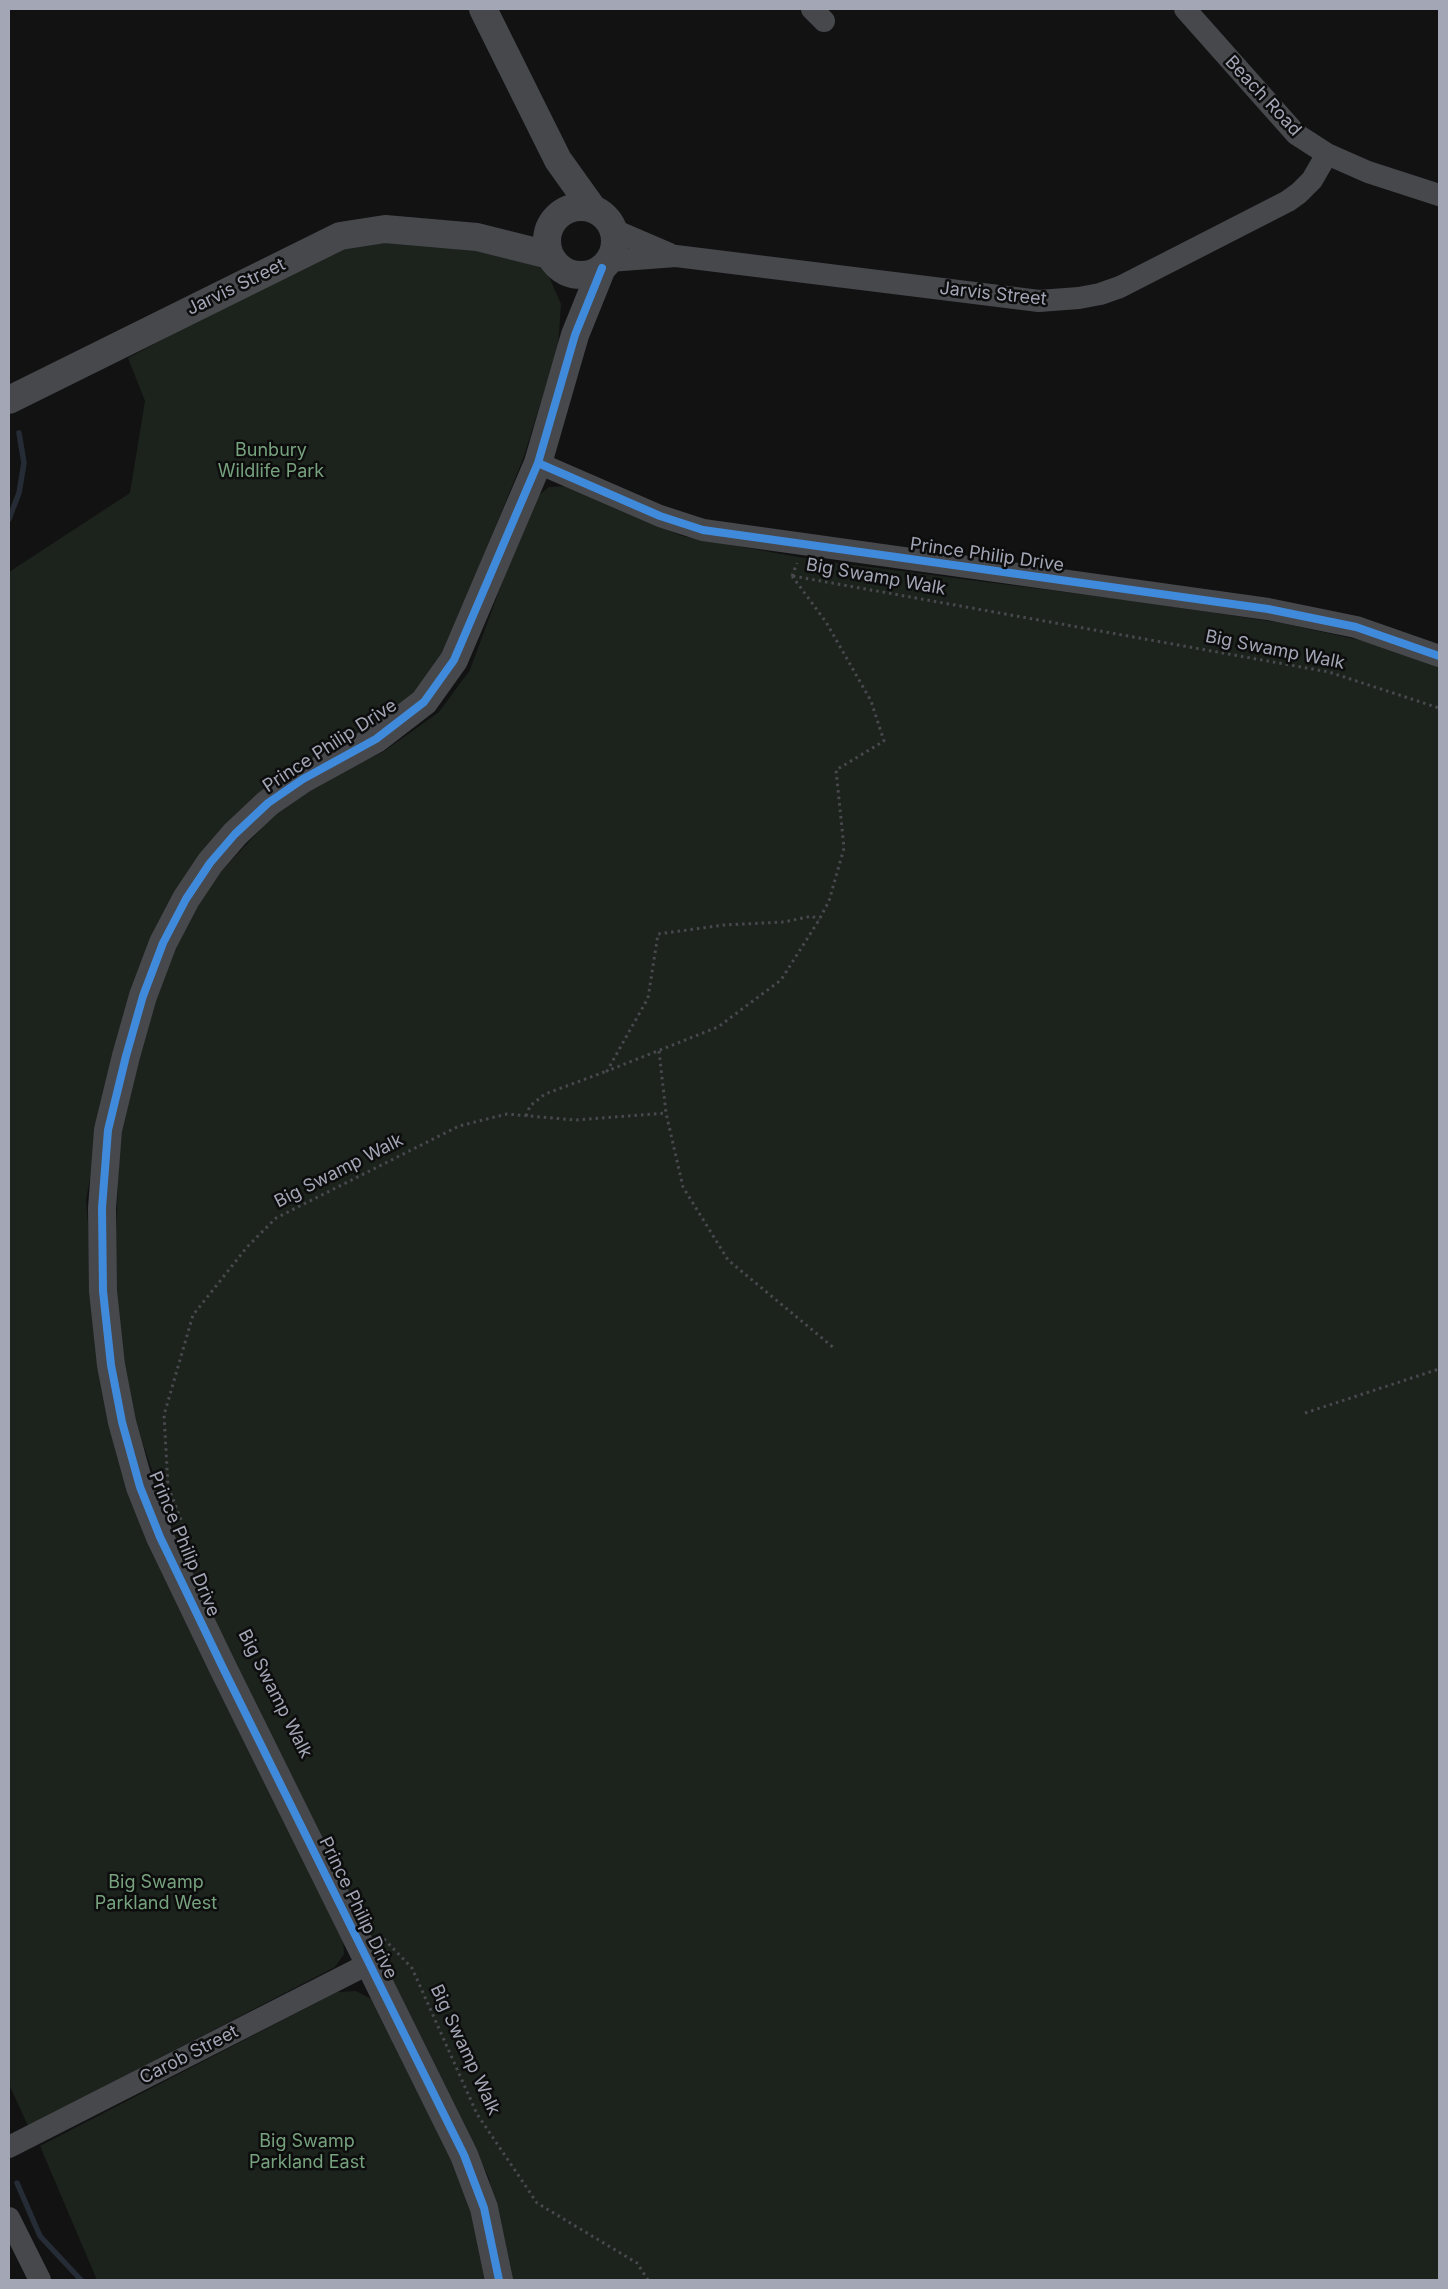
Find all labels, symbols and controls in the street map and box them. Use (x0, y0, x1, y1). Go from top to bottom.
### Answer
street label: Beach Road (1220, 51, 1306, 141)
street label: Jarvis Street (183, 254, 289, 320)
street label: Jarvis Street (939, 278, 1047, 310)
park label: Bunbury Wildlife Park (218, 440, 324, 482)
street label: Prince Philip Drive (909, 533, 1065, 577)
street label: Big Swamp Walk (804, 554, 948, 600)
street label: Big Swamp Walk (1203, 626, 1347, 674)
street label: Prince Philip Drive (259, 695, 401, 797)
street label: Big Swamp Walk (271, 1129, 407, 1213)
street label: Prince Philip Drive (144, 1468, 224, 1620)
street label: Big Swamp Walk (233, 1626, 317, 1762)
street label: Prince Philip Drive (314, 1833, 402, 1983)
park label: Big Swamp Parkland West (95, 1872, 217, 1915)
street label: Big Swamp Walk (425, 1981, 505, 2119)
street label: Carob Street (136, 2021, 242, 2089)
park label: Big Swamp Parkland East (249, 2131, 365, 2174)

